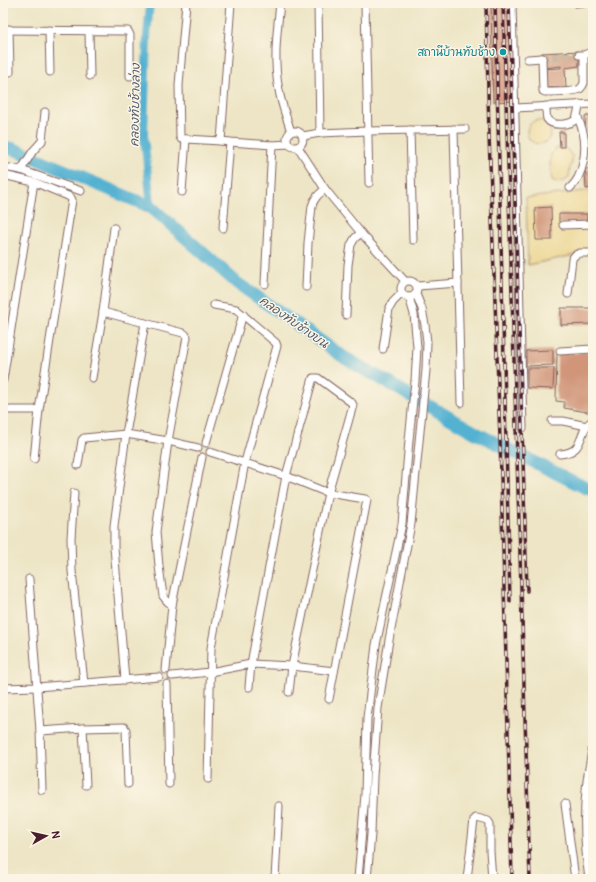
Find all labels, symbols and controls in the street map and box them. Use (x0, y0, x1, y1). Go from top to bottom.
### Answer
place label: สถานีบ้านทับช้าง (417, 45, 495, 59)
marker: สถานีบ้านทับช้าง (498, 47, 508, 57)
water label: คลองทับช้างล่าง (126, 62, 144, 147)
water label: คลองทับช้างบน (256, 292, 332, 352)
north arrow (26, 816, 66, 856)
text: N (48, 830, 62, 840)

